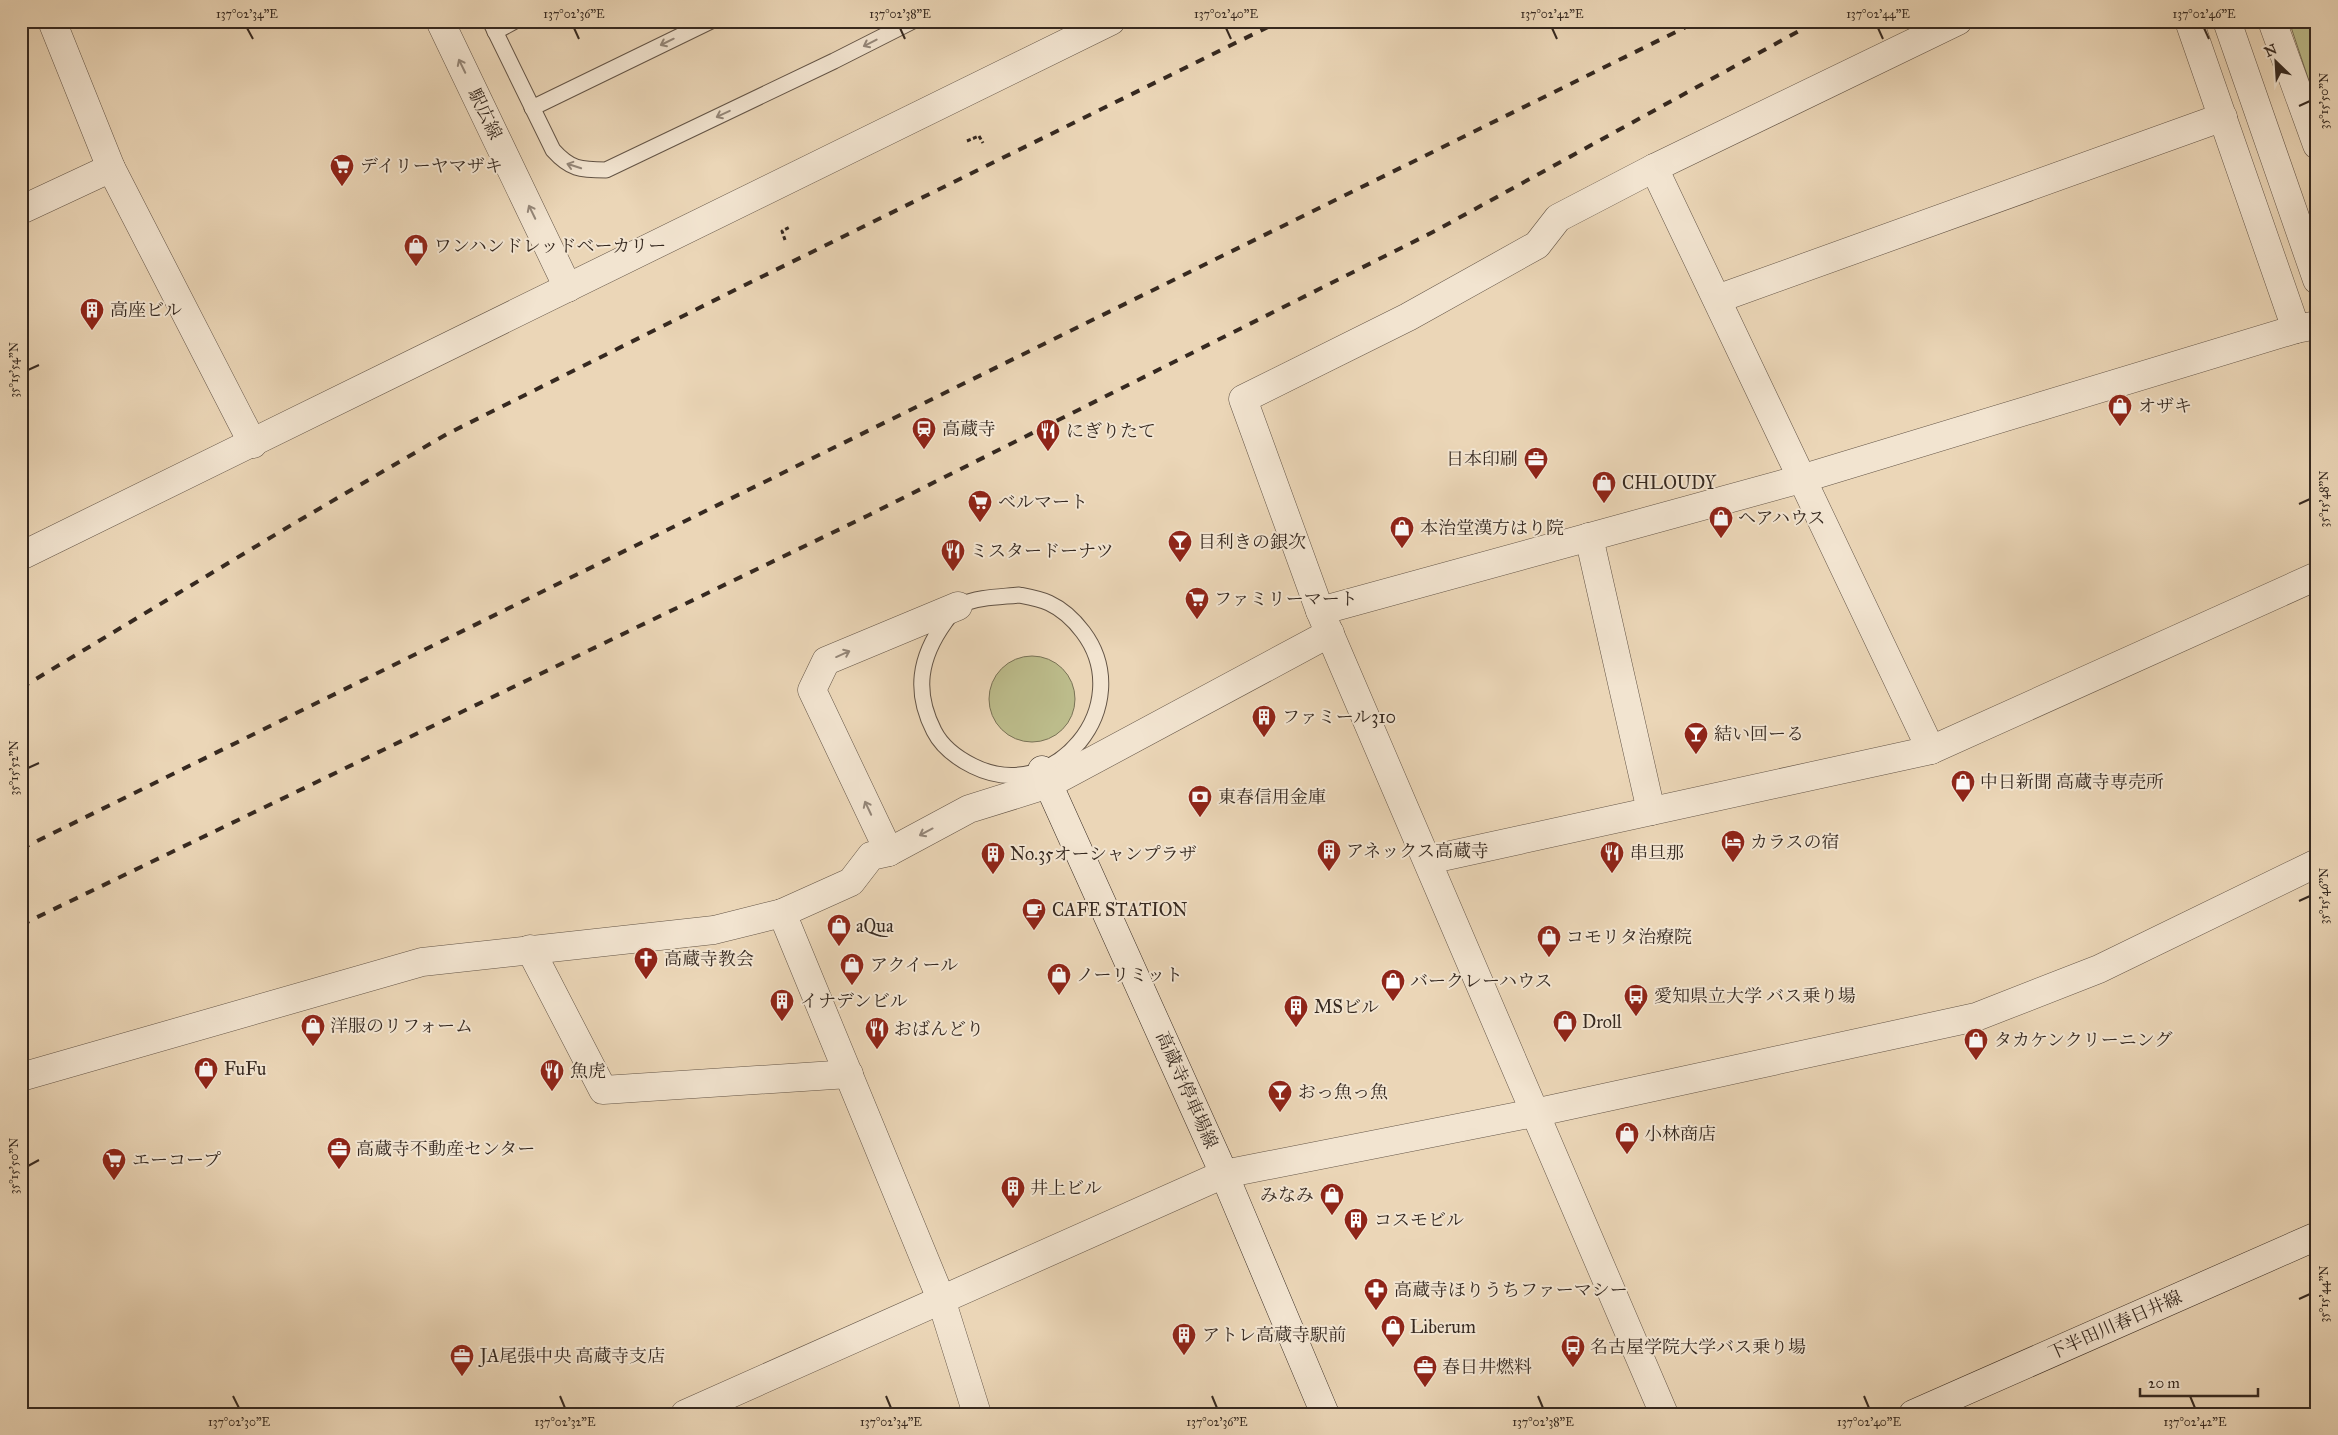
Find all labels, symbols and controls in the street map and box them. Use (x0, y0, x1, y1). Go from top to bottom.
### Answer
text: 137°02'34"E (216, 7, 278, 21)
text: 137°02'36"E (543, 7, 605, 21)
text: 137°02'38"E (869, 7, 931, 21)
text: 137°02'40"E (1194, 7, 1258, 21)
text: 137°02'42"E (1521, 7, 1584, 21)
text: 137°02'44"E (1846, 7, 1910, 21)
text: 137°02'46"E (2172, 7, 2236, 21)
one-way arrow (660, 38, 675, 48)
north arrow (2250, 38, 2300, 88)
one-way arrow (863, 39, 878, 48)
text: N (2262, 40, 2280, 61)
one-way arrow (457, 59, 466, 74)
text: 35°15'50"N (2317, 73, 2331, 129)
street label: 駅広線 (463, 85, 507, 143)
one-way arrow (716, 110, 731, 119)
supermarket icon: デイリーヤマザキ (329, 153, 355, 187)
place label: デイリーヤマザキ (360, 155, 503, 177)
one-way arrow (567, 161, 582, 170)
one-way arrow (527, 205, 536, 220)
shop icon: ワンハンドレッドベーカリー (403, 233, 429, 267)
place label: ワンハンドレッドベーカリー (434, 235, 666, 257)
building icon: 高座ビル (79, 297, 105, 331)
place label: 高座ビル (110, 299, 182, 321)
text: 35°15'54"N (7, 342, 21, 398)
shop icon: オザキ (2107, 393, 2133, 427)
place label: オザキ (2138, 395, 2192, 417)
station icon: 高蔵寺 (911, 416, 937, 450)
place label: 高蔵寺 (942, 418, 996, 440)
restaurant icon: にぎりたて (1035, 418, 1061, 452)
place label: にぎりたて (1066, 420, 1156, 442)
office icon: 日本印刷 (1523, 446, 1549, 480)
place label: 日本印刷 (1446, 448, 1518, 470)
shop icon: CHLOUDY (1591, 470, 1617, 504)
text: 35°15'48"N (2317, 471, 2331, 527)
place label: CHLOUDY (1622, 472, 1717, 494)
supermarket icon: ベルマート (967, 489, 993, 523)
place label: ベルマート (998, 491, 1088, 513)
shop icon: ヘアハウス (1708, 505, 1734, 539)
place label: ヘアハウス (1738, 507, 1825, 529)
shop icon: 本治堂漢方はり院 (1389, 515, 1415, 549)
place label: 本治堂漢方はり院 (1420, 517, 1564, 539)
bar icon: 目利きの銀次 (1167, 529, 1193, 563)
place label: 目利きの銀次 (1198, 531, 1306, 553)
restaurant icon: ミスタードーナツ (940, 538, 966, 572)
place label: ミスタードーナツ (970, 540, 1114, 562)
supermarket icon: ファミリーマート (1184, 586, 1210, 620)
place label: ファミリーマート (1214, 588, 1358, 610)
one-way arrow (835, 649, 850, 658)
building icon: ファミール310 (1251, 704, 1277, 738)
place label: ファミール310 (1282, 706, 1396, 728)
bar icon: 結い回ーる (1683, 721, 1709, 755)
place label: 結い回ーる (1714, 723, 1804, 745)
text: 35°15'52"N (7, 740, 21, 796)
shop icon: 中日新聞 高蔵寺専売所 (1950, 769, 1976, 803)
place label: 中日新聞 高蔵寺専売所 (1980, 771, 2164, 793)
bank icon: 東春信用金庫 (1187, 784, 1213, 818)
place label: 東春信用金庫 (1218, 786, 1326, 808)
one-way arrow (863, 801, 872, 816)
one-way arrow (919, 827, 934, 837)
hotel icon: カラスの宿 (1720, 829, 1746, 863)
place label: カラスの宿 (1750, 831, 1839, 853)
building icon: アネックス高蔵寺 (1316, 838, 1342, 872)
place label: アネックス高蔵寺 (1346, 840, 1489, 862)
restaurant icon: 串旦那 (1599, 840, 1625, 874)
building icon: No.35オーシャンプラザ (980, 841, 1006, 875)
place label: 串旦那 (1630, 842, 1684, 864)
place label: No.35オーシャンプラザ (1010, 843, 1197, 865)
text: 35°15'46"N (2317, 868, 2331, 924)
cafe icon: CAFE STATION (1021, 897, 1047, 931)
place label: CAFE STATION (1052, 899, 1188, 921)
shop icon: aQua (826, 913, 852, 947)
place label: aQua (856, 915, 894, 937)
shop icon: コモリタ治療院 (1536, 924, 1562, 958)
place label: コモリタ治療院 (1566, 926, 1692, 948)
church icon: 高蔵寺教会 (633, 946, 659, 980)
place label: 高蔵寺教会 (664, 948, 754, 970)
shop icon: アクイール (839, 952, 865, 986)
place label: アクイール (870, 954, 958, 976)
shop icon: ノーリミット (1046, 962, 1072, 996)
place label: ノーリミット (1076, 964, 1183, 986)
shop icon: バークレーハウス (1380, 968, 1406, 1002)
place label: バークレーハウス (1410, 970, 1553, 992)
bus stop icon: 愛知県立大学 バス乗り場 (1623, 983, 1649, 1017)
place label: 愛知県立大学 バス乗り場 (1654, 985, 1856, 1007)
building icon: イナデンビル (769, 988, 795, 1022)
place label: イナデンビル (800, 990, 908, 1012)
building icon: MSビル (1283, 994, 1309, 1028)
place label: MSビル (1314, 996, 1379, 1018)
shop icon: Droll (1552, 1009, 1578, 1043)
place label: Droll (1582, 1011, 1622, 1033)
shop icon: 洋服のリフォーム (300, 1013, 326, 1047)
place label: 洋服のリフォーム (330, 1015, 473, 1037)
restaurant icon: おばんどり (864, 1016, 890, 1050)
place label: おばんどり (894, 1018, 984, 1040)
shop icon: タカケンクリーニング (1963, 1027, 1989, 1061)
street label: 高蔵寺停車場線 (1151, 1028, 1223, 1152)
place label: タカケンクリーニング (1994, 1029, 2172, 1051)
shop icon: FuFu (193, 1056, 219, 1090)
place label: FuFu (224, 1058, 267, 1080)
restaurant icon: 魚虎 (539, 1058, 565, 1092)
place label: 魚虎 (570, 1060, 606, 1082)
bar icon: おっ魚っ魚 (1267, 1079, 1293, 1113)
place label: おっ魚っ魚 (1298, 1081, 1388, 1103)
shop icon: 小林商店 (1614, 1121, 1640, 1155)
place label: 小林商店 (1644, 1123, 1716, 1145)
office icon: 高蔵寺不動産センター (326, 1136, 352, 1170)
text: 35°15'50"N (7, 1138, 21, 1194)
place label: 高蔵寺不動産センター (356, 1138, 535, 1160)
supermarket icon: エーコープ (101, 1147, 127, 1181)
place label: エーコープ (132, 1149, 221, 1171)
building icon: 井上ビル (1000, 1175, 1026, 1209)
place label: 井上ビル (1030, 1177, 1102, 1199)
shop icon: みなみ (1319, 1182, 1345, 1216)
place label: みなみ (1260, 1184, 1314, 1206)
building icon: コスモビル (1343, 1207, 1369, 1241)
place label: コスモビル (1374, 1209, 1464, 1231)
text: 35°15'44"N (2317, 1265, 2331, 1323)
pharmacy icon: 高蔵寺ほりうちファーマシー (1363, 1277, 1389, 1311)
place label: 高蔵寺ほりうちファーマシー (1394, 1279, 1628, 1301)
street label: 下半田川春日井線 (2045, 1286, 2185, 1364)
shop icon: Liberum (1380, 1314, 1406, 1348)
place label: Liberum (1410, 1316, 1476, 1338)
building icon: アトレ高蔵寺駅前 (1171, 1322, 1197, 1356)
place label: アトレ高蔵寺駅前 (1202, 1324, 1346, 1346)
bus stop icon: 名古屋学院大学バス乗り場 (1560, 1334, 1586, 1368)
place label: 名古屋学院大学バス乗り場 (1590, 1336, 1806, 1358)
office icon: JA尾張中央 高蔵寺支店 (449, 1343, 475, 1377)
place label: JA尾張中央 高蔵寺支店 (478, 1345, 665, 1368)
office icon: 春日井燃料 (1412, 1354, 1438, 1388)
place label: 春日井燃料 (1442, 1356, 1532, 1378)
scale bar (2140, 1365, 2258, 1397)
text: 20 m (2148, 1374, 2180, 1392)
text: 137°02'30"E (208, 1415, 270, 1429)
text: 137°02'32"E (534, 1415, 596, 1429)
text: 137°02'34"E (860, 1415, 922, 1429)
text: 137°02'36"E (1186, 1415, 1248, 1429)
text: 137°02'38"E (1512, 1415, 1574, 1429)
text: 137°02'40"E (1837, 1415, 1901, 1429)
text: 137°02'42"E (2164, 1415, 2227, 1429)

